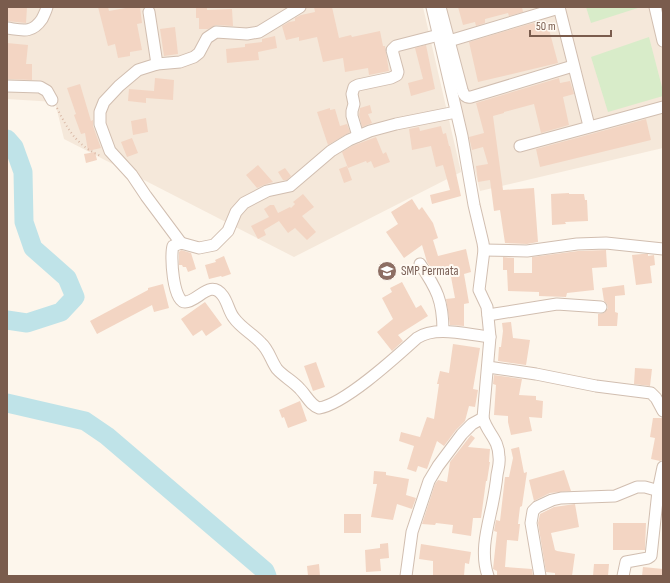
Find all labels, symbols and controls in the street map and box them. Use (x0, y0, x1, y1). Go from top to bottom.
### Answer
scale bar (530, 12, 611, 38)
text: 50 m (536, 19, 556, 34)
school or university icon: SMP Permata (376, 260, 398, 282)
place label: SMP Permata (401, 263, 459, 279)

